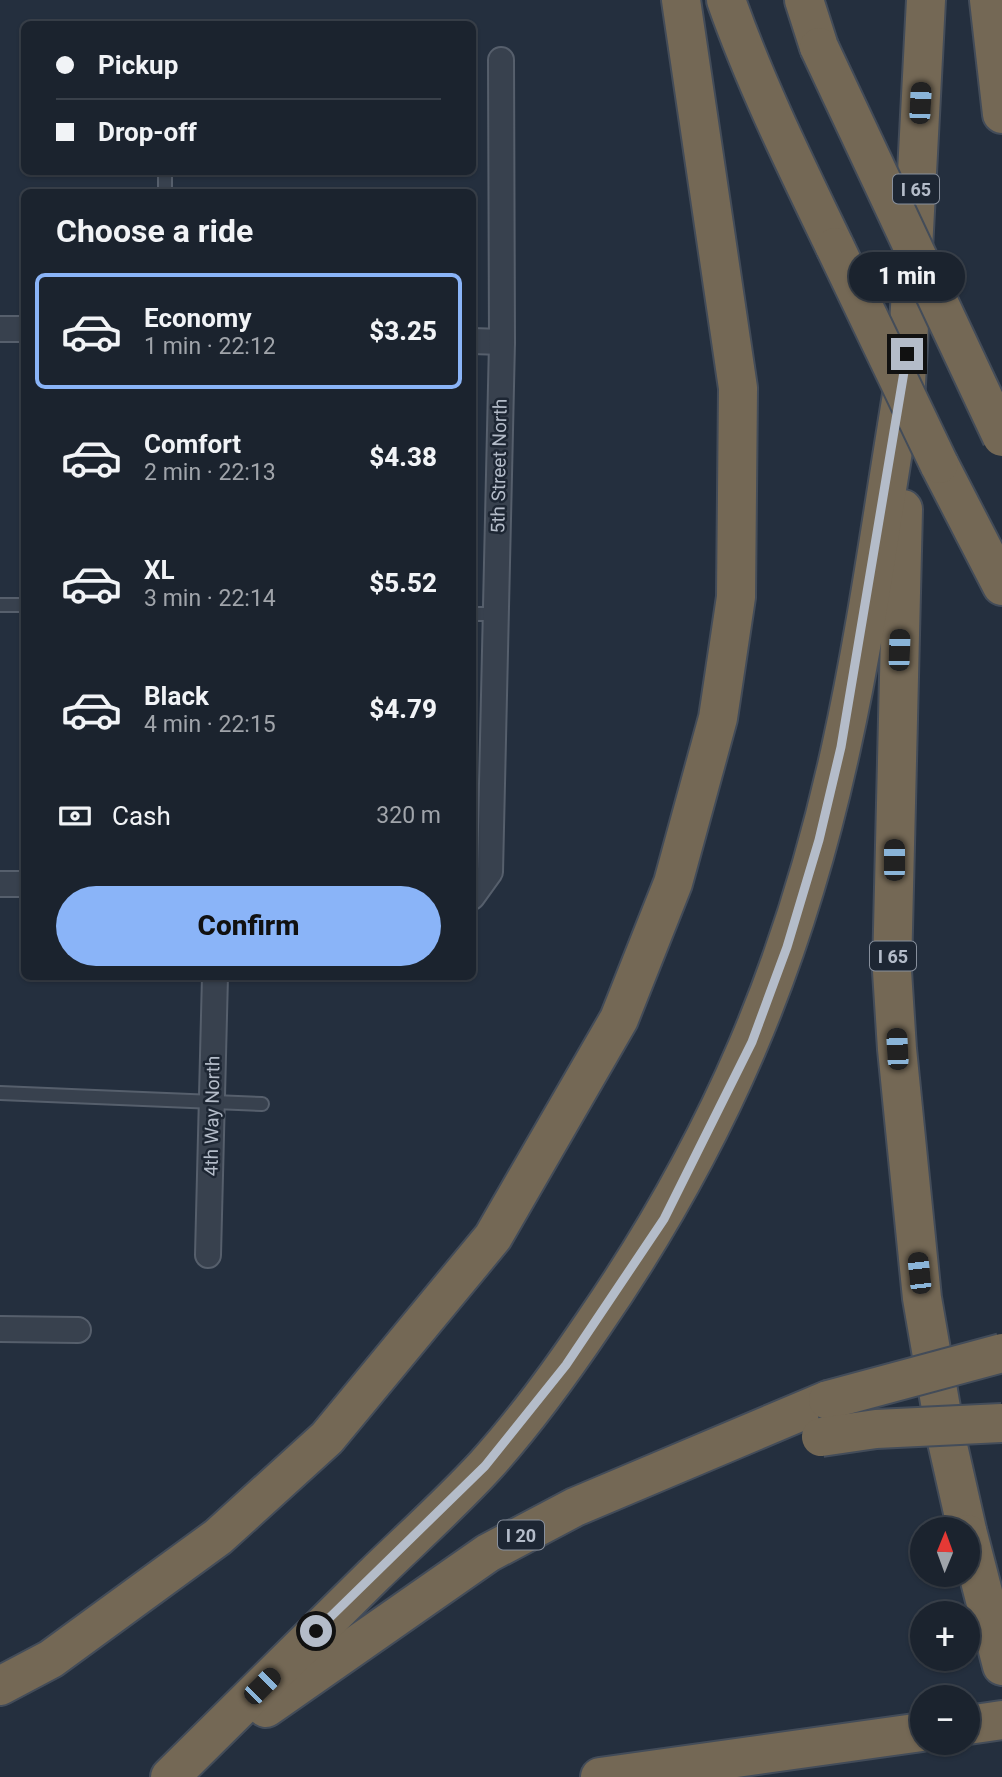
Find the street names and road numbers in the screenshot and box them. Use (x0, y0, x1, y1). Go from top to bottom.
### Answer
road number: I 65 (893, 174, 939, 204)
street label: 5th Street North (486, 398, 512, 534)
road number: I 65 (870, 942, 916, 971)
street label: 4th Way North (199, 1056, 225, 1176)
road number: I 20 (498, 1520, 544, 1550)

